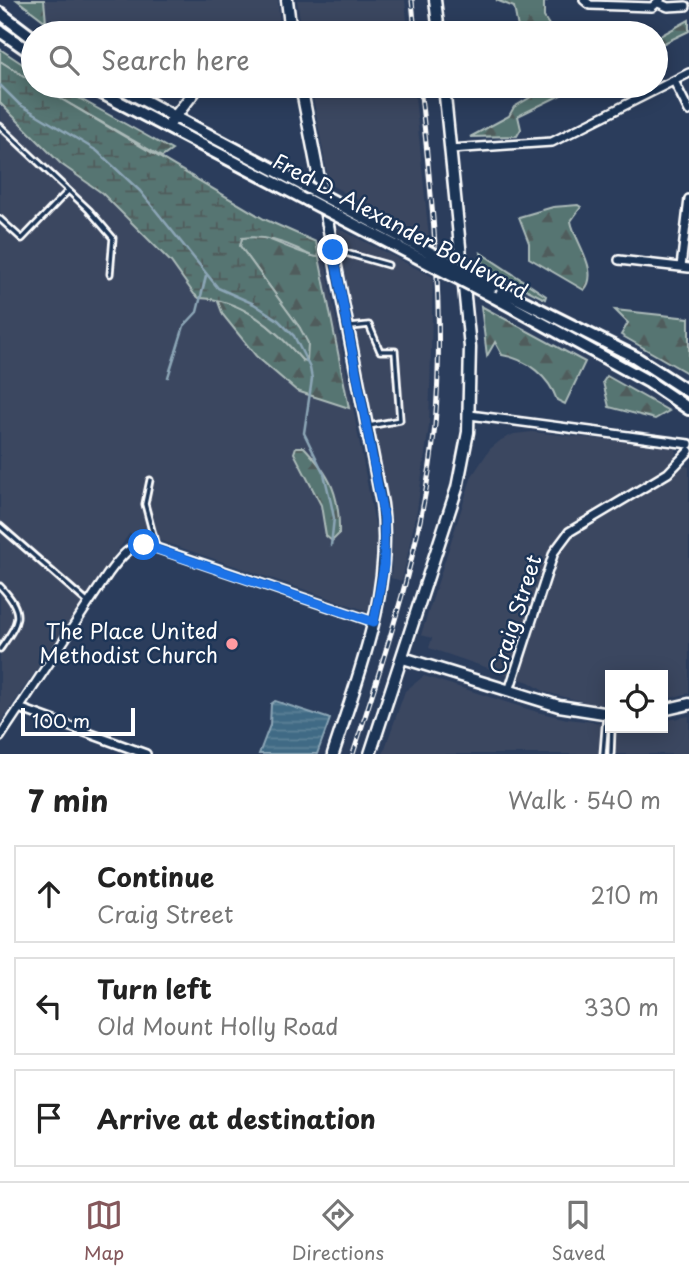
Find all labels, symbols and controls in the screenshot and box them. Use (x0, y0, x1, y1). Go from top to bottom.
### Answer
search box (21, 21, 668, 98)
text: Search here (101, 40, 250, 79)
icon: search (45, 41, 83, 79)
street label: Fred D. Alexander Boulevard (267, 144, 535, 306)
route end (317, 234, 348, 265)
route start (128, 529, 159, 560)
street label: Craig Street (480, 550, 549, 679)
place label: The Place United Methodist Church (39, 614, 218, 670)
marker: The Place United Methodist Church (224, 636, 240, 652)
map controls (605, 670, 668, 733)
button: locate (605, 670, 668, 733)
scale bar (21, 705, 135, 737)
text: 100 m (32, 706, 90, 734)
text: 7 min (28, 777, 109, 822)
text: Walk · 540 m (508, 782, 661, 817)
text: Continue (97, 857, 214, 896)
icon: ahead (30, 875, 68, 913)
text: 210 m (591, 877, 659, 912)
text: Craig Street (97, 896, 233, 931)
text: Turn left (97, 969, 212, 1008)
icon: left (30, 987, 68, 1025)
text: 330 m (583, 989, 659, 1024)
text: Old Mount Holly Road (97, 1008, 339, 1043)
icon: arrive (30, 1099, 68, 1137)
text: Arrive at destination (97, 1099, 376, 1138)
tab: Map (84, 1196, 124, 1266)
tab: Directions (292, 1196, 384, 1266)
tab: Saved (551, 1196, 605, 1266)

